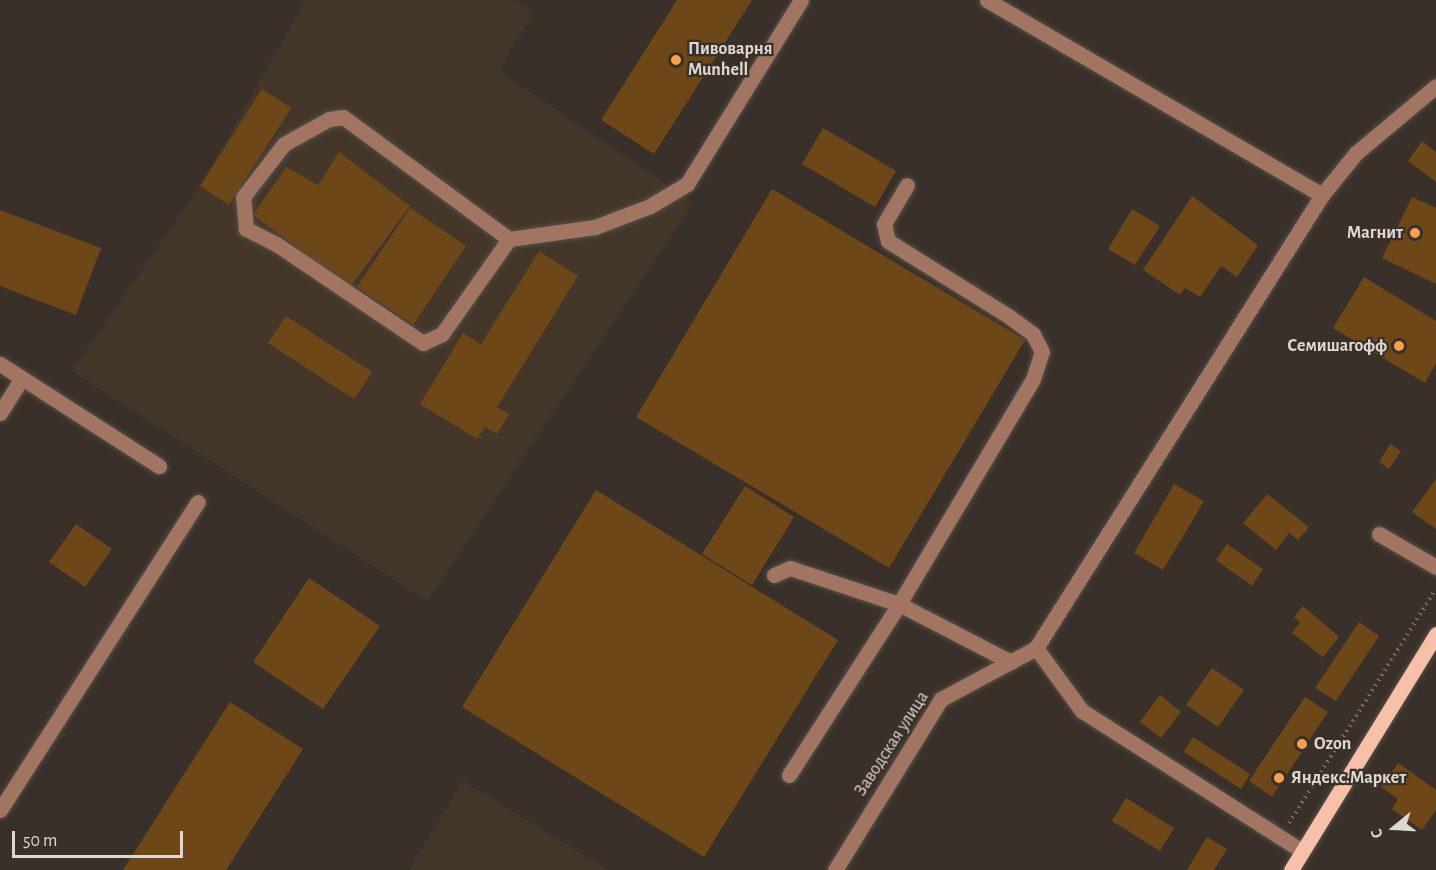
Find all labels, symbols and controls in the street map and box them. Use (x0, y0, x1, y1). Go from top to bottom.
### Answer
place label: Пивоварня Munhell (688, 39, 772, 82)
marker: Пивоварня Munhell (669, 53, 683, 67)
place label: Магнит (1347, 222, 1403, 244)
marker: Магнит (1408, 226, 1422, 240)
place label: Семишагофф (1287, 335, 1387, 357)
marker: Семишагофф (1392, 339, 1406, 353)
street label: Заводская улица (850, 688, 934, 800)
place label: Ozon (1314, 733, 1351, 755)
marker: Ozon (1295, 737, 1309, 751)
place label: Яндекс.Маркет (1291, 767, 1406, 789)
marker: Яндекс.Маркет (1272, 771, 1286, 785)
north arrow (1364, 798, 1424, 858)
scale bar (15, 819, 186, 857)
text: С (1368, 827, 1386, 840)
text: 50 m (23, 832, 57, 850)

